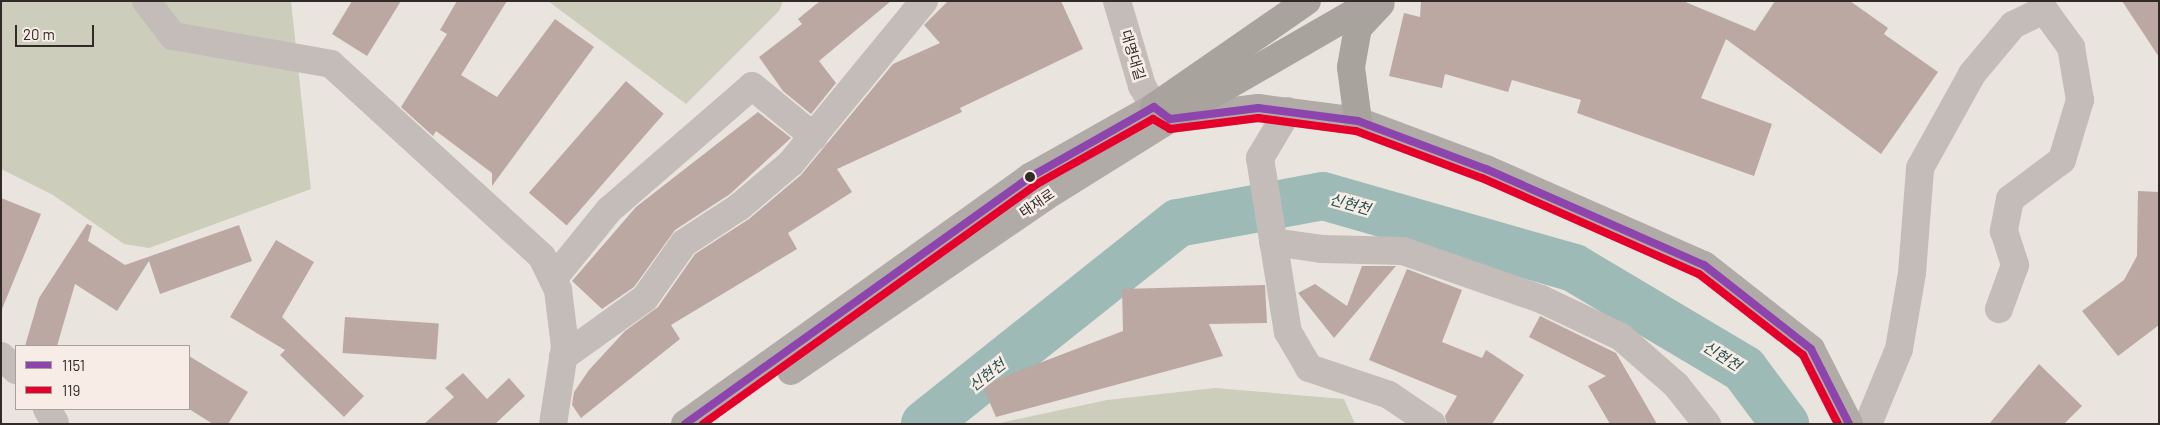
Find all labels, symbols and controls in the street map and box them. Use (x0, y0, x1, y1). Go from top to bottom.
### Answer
scale bar (18, 15, 96, 47)
text: 20 m (23, 25, 55, 43)
street label: 대명대길 (1117, 28, 1149, 82)
unlabelled marker (1025, 172, 1035, 182)
street label: 태재로 (1016, 185, 1058, 221)
water label: 신현천 (1328, 190, 1372, 218)
water label: 신현천 (1700, 337, 1744, 375)
legend (15, 345, 190, 410)
water label: 신현천 (965, 355, 1009, 395)
text: 1151 (62, 356, 85, 374)
text: 119 (62, 381, 80, 399)

